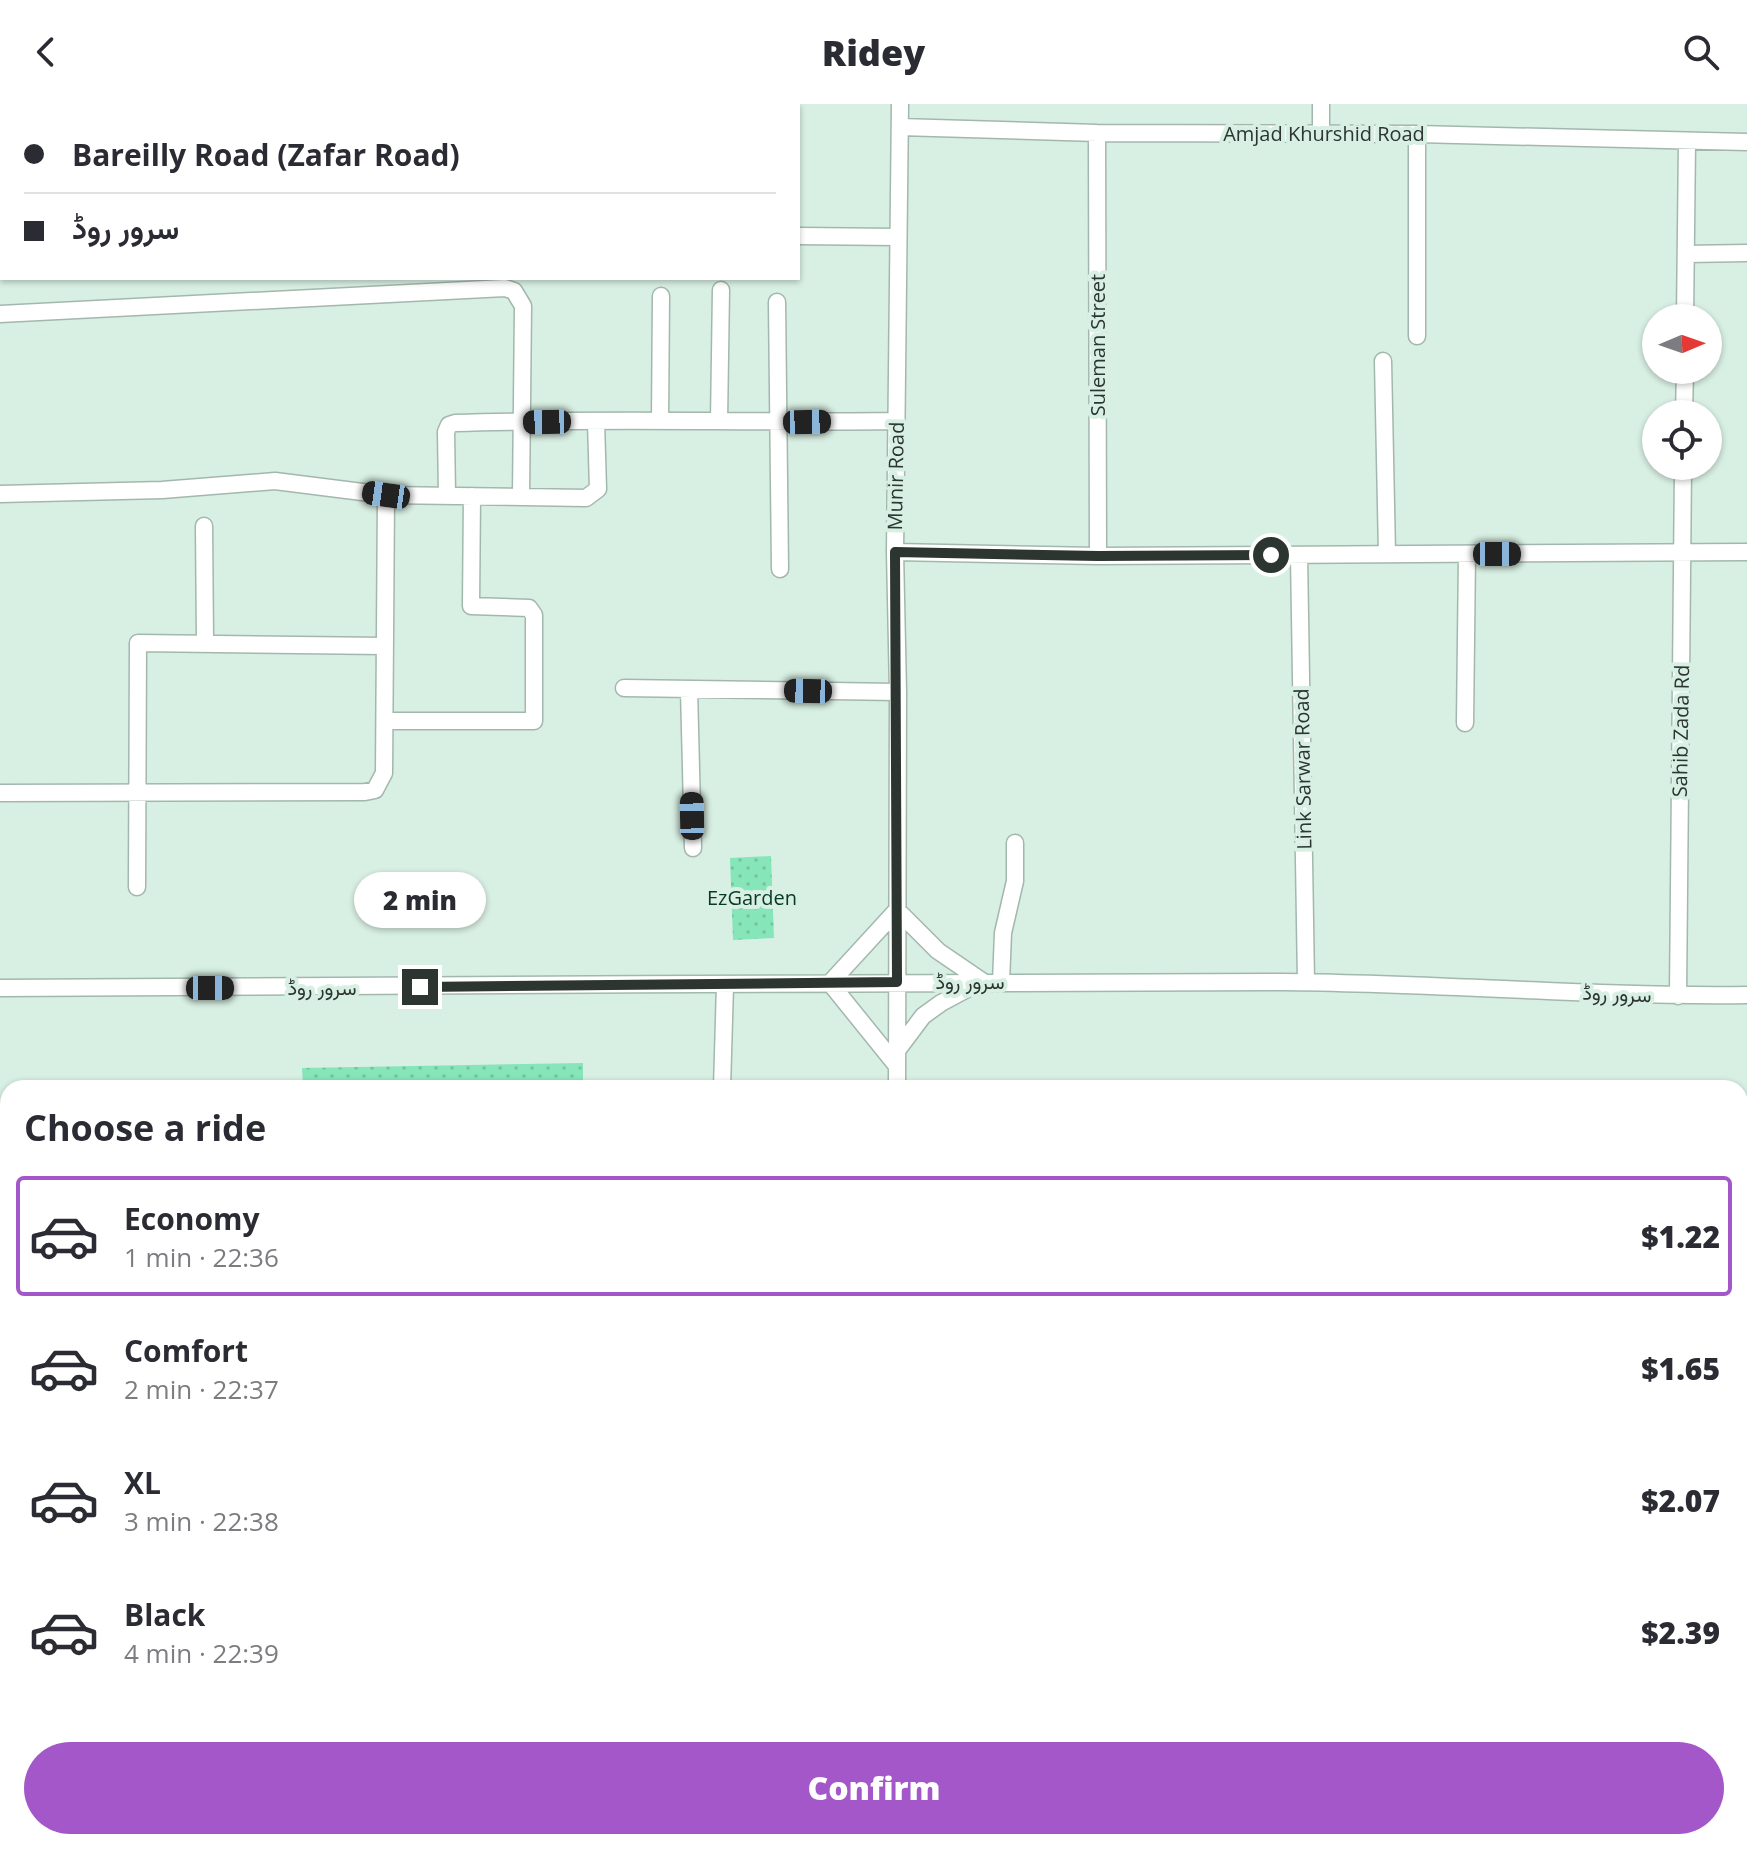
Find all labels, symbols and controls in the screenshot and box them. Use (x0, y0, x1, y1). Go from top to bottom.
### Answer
text: Ridey (822, 28, 925, 77)
icon: back (24, 30, 68, 74)
icon: search (1679, 30, 1723, 74)
street label: Amjad Khurshid Road (1223, 120, 1425, 147)
text: Bareilly Road (Zafar Road) (72, 134, 460, 175)
text: سرور روڈ (72, 207, 179, 248)
street label: Suleman Street (1084, 274, 1111, 416)
north arrow (1642, 304, 1722, 384)
map controls (1642, 304, 1722, 480)
button: locate (1642, 400, 1722, 480)
car (523, 410, 571, 434)
car (783, 410, 831, 434)
street label: Munir Road (881, 421, 910, 531)
car (361, 480, 411, 510)
route start (1253, 537, 1289, 573)
car (1473, 542, 1521, 566)
street label: Sahib Zada Rd (1666, 665, 1695, 797)
car (784, 679, 832, 703)
street label: Link Sarwar Road (1288, 688, 1317, 850)
car (680, 792, 704, 840)
callout: 2 min (354, 871, 486, 927)
text: 2 min (383, 882, 457, 918)
park label: EzGarden (707, 884, 797, 911)
street label: سرور روڈ (935, 968, 1005, 995)
route end (402, 969, 438, 1005)
street label: سرور روڈ (287, 974, 357, 1001)
car (186, 976, 234, 1000)
street label: سرور روڈ (1582, 979, 1652, 1008)
text: Choose a ride (24, 1103, 266, 1152)
text: Economy (124, 1198, 260, 1239)
icon: car (28, 1200, 100, 1272)
text: $1.22 (1641, 1216, 1720, 1257)
text: 1 min · 22:36 (124, 1239, 279, 1275)
text: Comfort (124, 1330, 248, 1371)
icon: car (28, 1332, 100, 1404)
text: $1.65 (1641, 1348, 1720, 1389)
text: 2 min · 22:37 (124, 1371, 279, 1407)
text: XL (124, 1462, 161, 1503)
icon: car (28, 1464, 100, 1536)
text: $2.07 (1641, 1480, 1720, 1521)
text: 3 min · 22:38 (124, 1503, 279, 1539)
text: Black (124, 1594, 205, 1635)
icon: car (28, 1596, 100, 1668)
text: $2.39 (1641, 1612, 1720, 1653)
text: 4 min · 22:39 (124, 1635, 279, 1671)
button: Confirm (24, 1742, 1724, 1834)

